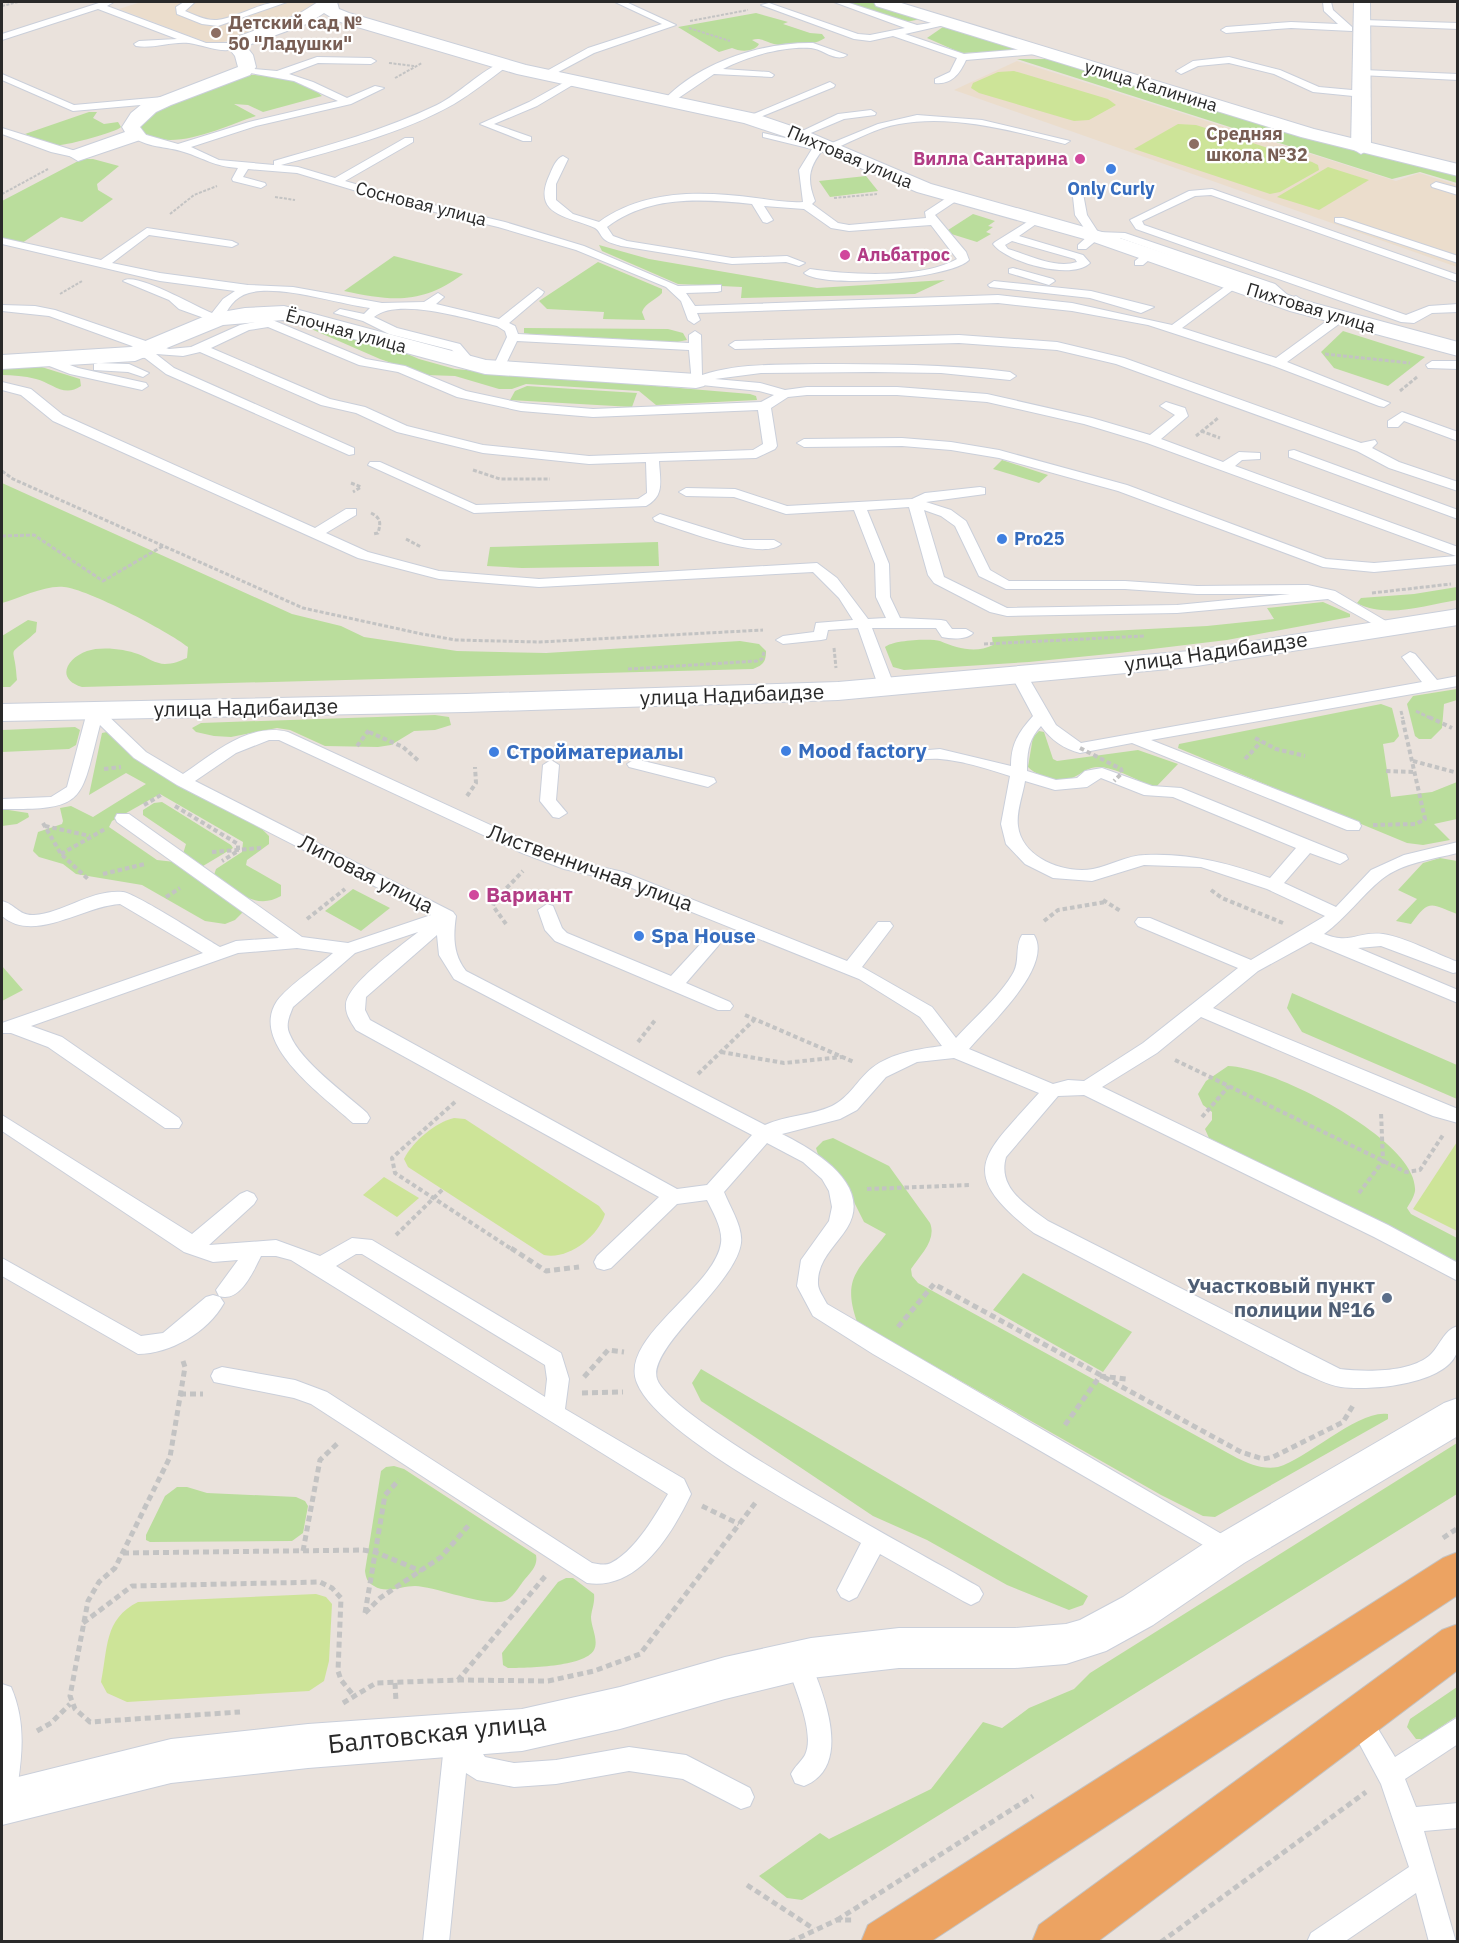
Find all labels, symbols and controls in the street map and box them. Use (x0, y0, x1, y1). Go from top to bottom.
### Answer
place label: Детский сад № 50 "Ладушки" (228, 11, 362, 55)
marker: Детский сад № 50 "Ладушки" (209, 26, 223, 40)
street label: улица Калинина (1082, 54, 1221, 117)
street label: Пихтовая улица (784, 120, 917, 193)
place label: Средняя школа №32 (1206, 122, 1308, 166)
marker: Средняя школа №32 (1187, 137, 1201, 151)
place label: Вилла Сантарина (913, 147, 1068, 170)
marker: Вилла Сантарина (1073, 152, 1087, 166)
marker: Only Curly (1104, 162, 1118, 176)
street label: Сосновая улица (353, 176, 489, 231)
place label: Only Curly (1067, 177, 1155, 200)
place label: Альбатрос (857, 243, 950, 266)
marker: Альбатрос (838, 248, 852, 262)
street label: Пихтовая улица (1244, 277, 1379, 338)
street label: Ёлочная улица (283, 303, 410, 358)
place label: Pro25 (1014, 527, 1065, 550)
marker: Pro25 (995, 532, 1009, 546)
street label: улица Надибаидзе (1123, 624, 1309, 678)
street label: улица Надибаидзе (639, 677, 825, 711)
street label: улица Надибаидзе (153, 691, 338, 723)
place label: Mood factory (798, 736, 927, 764)
place label: Стройматериалы (506, 737, 684, 765)
marker: Mood factory (779, 744, 793, 758)
marker: Стройматериалы (487, 745, 501, 759)
street label: Лиственничная улица (484, 817, 697, 917)
street label: Липовая улица (294, 827, 439, 919)
place label: Вариант (486, 880, 573, 908)
marker: Вариант (467, 888, 481, 902)
place label: Spa House (651, 921, 756, 949)
marker: Spa House (632, 929, 646, 943)
place label: Участковый пункт полиции №16 (1187, 1271, 1375, 1323)
marker: Участковый пункт полиции №16 (1380, 1291, 1394, 1305)
street label: Балтовская улица (326, 1704, 548, 1760)

